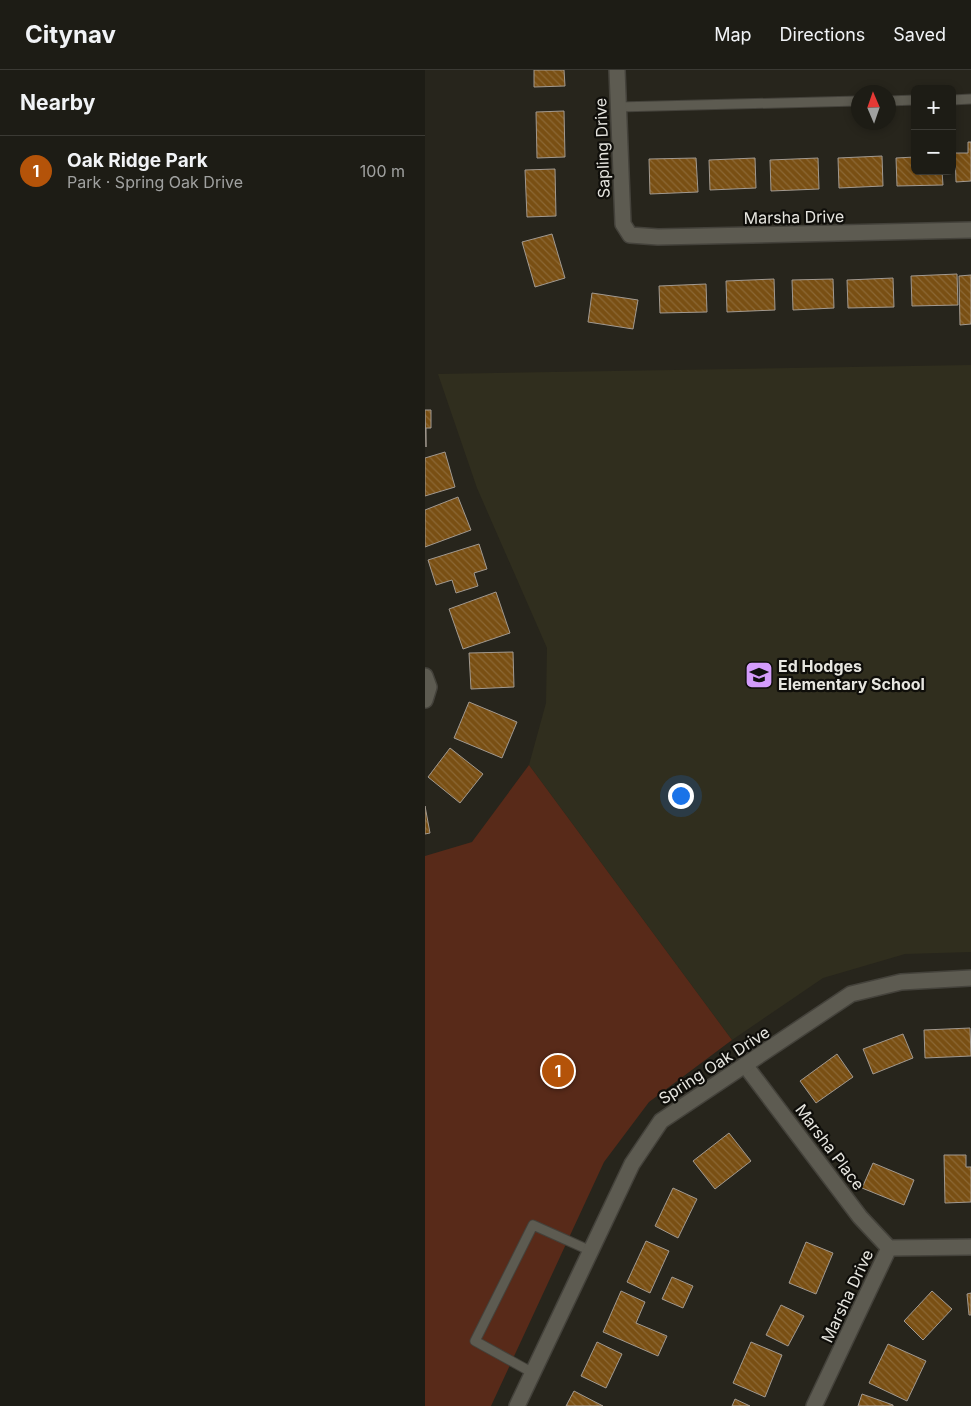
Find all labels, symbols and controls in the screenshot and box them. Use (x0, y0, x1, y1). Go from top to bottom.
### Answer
text: Citynav (25, 20, 116, 49)
text: Map (714, 24, 752, 45)
text: Directions (780, 24, 865, 45)
text: Saved (893, 24, 946, 45)
north arrow (851, 85, 896, 130)
map controls (911, 85, 956, 175)
button: + (911, 85, 956, 130)
text: Nearby (20, 90, 95, 115)
street label: Sapling Drive (590, 98, 614, 198)
button: − (911, 130, 956, 175)
text: Oak Ridge Park (67, 149, 208, 172)
text: 1 (33, 161, 39, 181)
text: 100 m (360, 161, 405, 181)
text: Park · Spring Oak Drive (67, 172, 243, 192)
street label: Marsha Drive (744, 206, 844, 228)
place label: Ed Hodges Elementary School (778, 656, 925, 694)
school or university icon: Ed Hodges Elementary School (744, 660, 774, 690)
your location (668, 783, 694, 809)
street label: Spring Oak Drive (655, 1022, 773, 1108)
pin: 1 (542, 1052, 574, 1090)
street label: Marsha Place (791, 1100, 869, 1194)
street label: Marsha Drive (817, 1246, 877, 1346)

